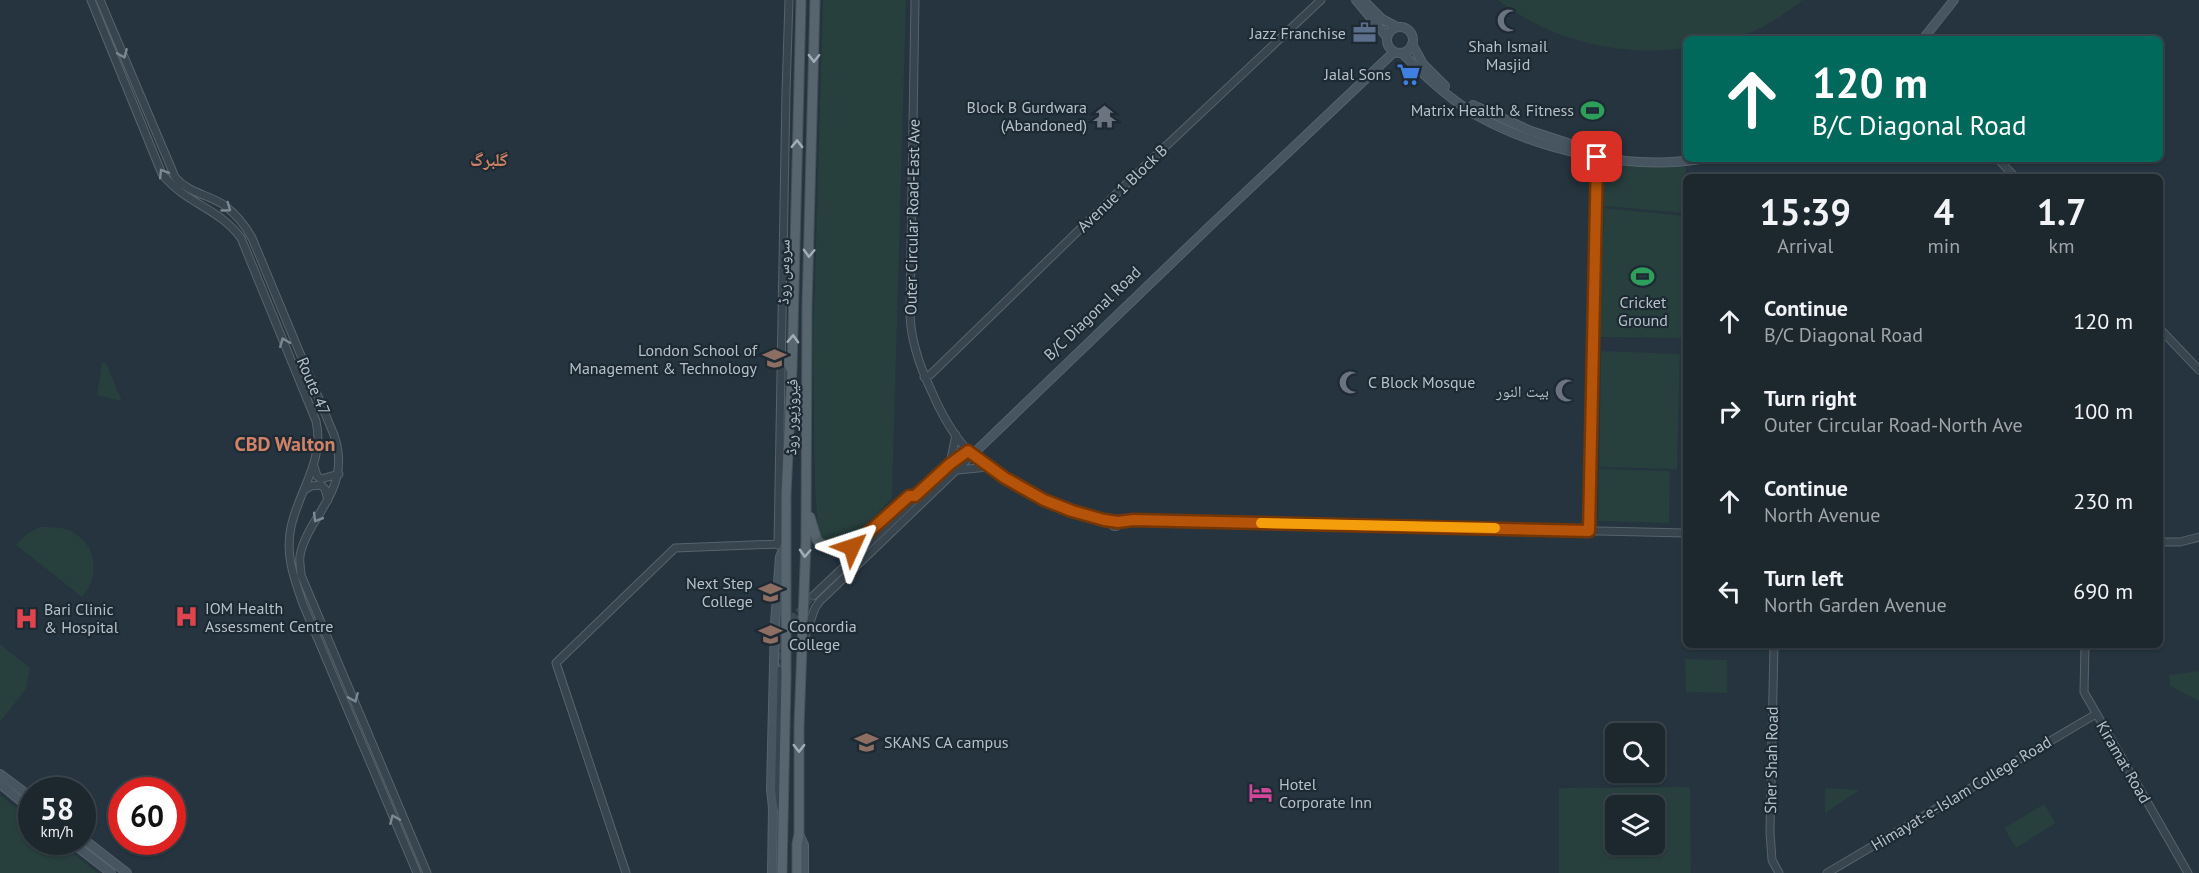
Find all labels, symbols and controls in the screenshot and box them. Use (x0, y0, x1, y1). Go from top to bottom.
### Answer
mosque icon: Shah Ismail Masjid (1495, 8, 1521, 34)
office icon: Jazz Franchise (1351, 20, 1377, 46)
place label: Jazz Franchise (1249, 23, 1346, 43)
place label: Shah Ismail Masjid (1468, 36, 1548, 74)
one-way arrow (116, 48, 128, 59)
one-way arrow (808, 54, 820, 63)
text: 120 m (1812, 55, 1928, 110)
icon: ahead (1713, 60, 1791, 138)
supermarket icon: Jalal Sons (1396, 61, 1422, 87)
place label: Jalal Sons (1323, 64, 1391, 84)
place label: Block B Gurdwara (Abandoned) (967, 97, 1087, 135)
sports icon: Matrix Health & Fitness (1579, 97, 1605, 123)
place label: Matrix Health & Fitness (1411, 100, 1574, 120)
temple icon: Block B Gurdwara (Abandoned) (1092, 103, 1118, 129)
text: B/C Diagonal Road (1812, 108, 2027, 142)
street label: Outer Circular Road-East Ave (900, 119, 924, 315)
pin (1571, 131, 1622, 182)
one-way arrow (791, 140, 803, 149)
street label: Avenue 1 Block B (1073, 140, 1171, 236)
icon: arrive (1580, 140, 1613, 173)
district label: گلبرگ (470, 148, 508, 171)
one-way arrow (158, 169, 170, 179)
text: 15:39 (1760, 188, 1851, 235)
text: 4 (1934, 188, 1954, 235)
text: 1.7 (2037, 188, 2086, 235)
one-way arrow (220, 201, 231, 212)
text: Arrival (1777, 233, 1833, 259)
text: min (1928, 233, 1960, 259)
text: km (2049, 233, 2074, 259)
street label: سروس روڈ (772, 239, 795, 305)
one-way arrow (803, 249, 815, 258)
street label: B/C Diagonal Road (1039, 262, 1145, 364)
sports icon: Cricket Ground (1630, 264, 1656, 290)
place label: Cricket Ground (1618, 292, 1668, 330)
text: Continue (1764, 294, 1848, 322)
icon: ahead (1713, 305, 1746, 338)
text: 120 m (2073, 307, 2133, 335)
text: B/C Diagonal Road (1764, 322, 1923, 348)
one-way arrow (787, 335, 799, 344)
one-way arrow (279, 337, 291, 348)
place label: London School of Management & Technology (569, 340, 758, 378)
school or university icon: London School of Management & Technology (762, 346, 788, 372)
street label: Route 47 (293, 354, 335, 418)
mosque icon: C Block Mosque (1337, 369, 1363, 395)
place label: C Block Mosque (1368, 372, 1475, 392)
mosque icon: بیت النور (1554, 378, 1580, 404)
street label: فیروزپور روڈ (780, 379, 802, 455)
place label: بیت النور (1495, 381, 1549, 401)
text: Turn right (1764, 384, 1856, 412)
icon: right (1713, 395, 1746, 428)
text: 100 m (2073, 397, 2133, 425)
text: Outer Circular Road-North Ave (1764, 412, 2023, 438)
district label: CBD Walton (235, 431, 335, 457)
text: Continue (1764, 474, 1848, 502)
icon: ahead (1713, 485, 1746, 518)
text: 230 m (2073, 487, 2133, 515)
text: North Avenue (1764, 502, 1880, 528)
one-way arrow (313, 512, 325, 522)
position arrow (820, 515, 884, 579)
one-way arrow (798, 549, 811, 558)
text: Turn left (1764, 564, 1844, 592)
place label: Next Step College (686, 573, 753, 611)
icon: left (1713, 575, 1746, 608)
text: 690 m (2073, 577, 2133, 605)
school or university icon: Next Step College (758, 579, 784, 605)
text: North Garden Avenue (1764, 592, 1947, 618)
place label: IOM Health Assessment Centre (205, 598, 333, 636)
place label: Bari Clinic & Hospital (44, 599, 119, 637)
hospital icon: IOM Health Assessment Centre (174, 604, 200, 630)
hospital icon: Bari Clinic & Hospital (13, 605, 39, 631)
place label: Concordia College (789, 616, 857, 654)
school or university icon: Concordia College (758, 622, 784, 648)
one-way arrow (346, 692, 358, 703)
street label: Sher Shah Road (1760, 706, 1782, 814)
street label: Kiramat Road (2092, 717, 2156, 807)
map controls (1605, 723, 1665, 855)
button: search (1605, 723, 1665, 783)
school or university icon: SKANS CA campus (853, 729, 879, 755)
street label: Himayat-e-Islam College Road (1867, 731, 2055, 855)
place label: SKANS CA campus (884, 732, 1009, 752)
one-way arrow (793, 744, 805, 753)
place label: Hotel Corporate Inn (1279, 774, 1372, 812)
speed limit sign: 60 (108, 777, 186, 855)
hotel icon: Hotel Corporate Inn (1248, 780, 1274, 806)
text: 58 (40, 789, 74, 828)
button: layers (1605, 795, 1665, 855)
one-way arrow (390, 814, 402, 825)
text: km/h (41, 822, 73, 841)

